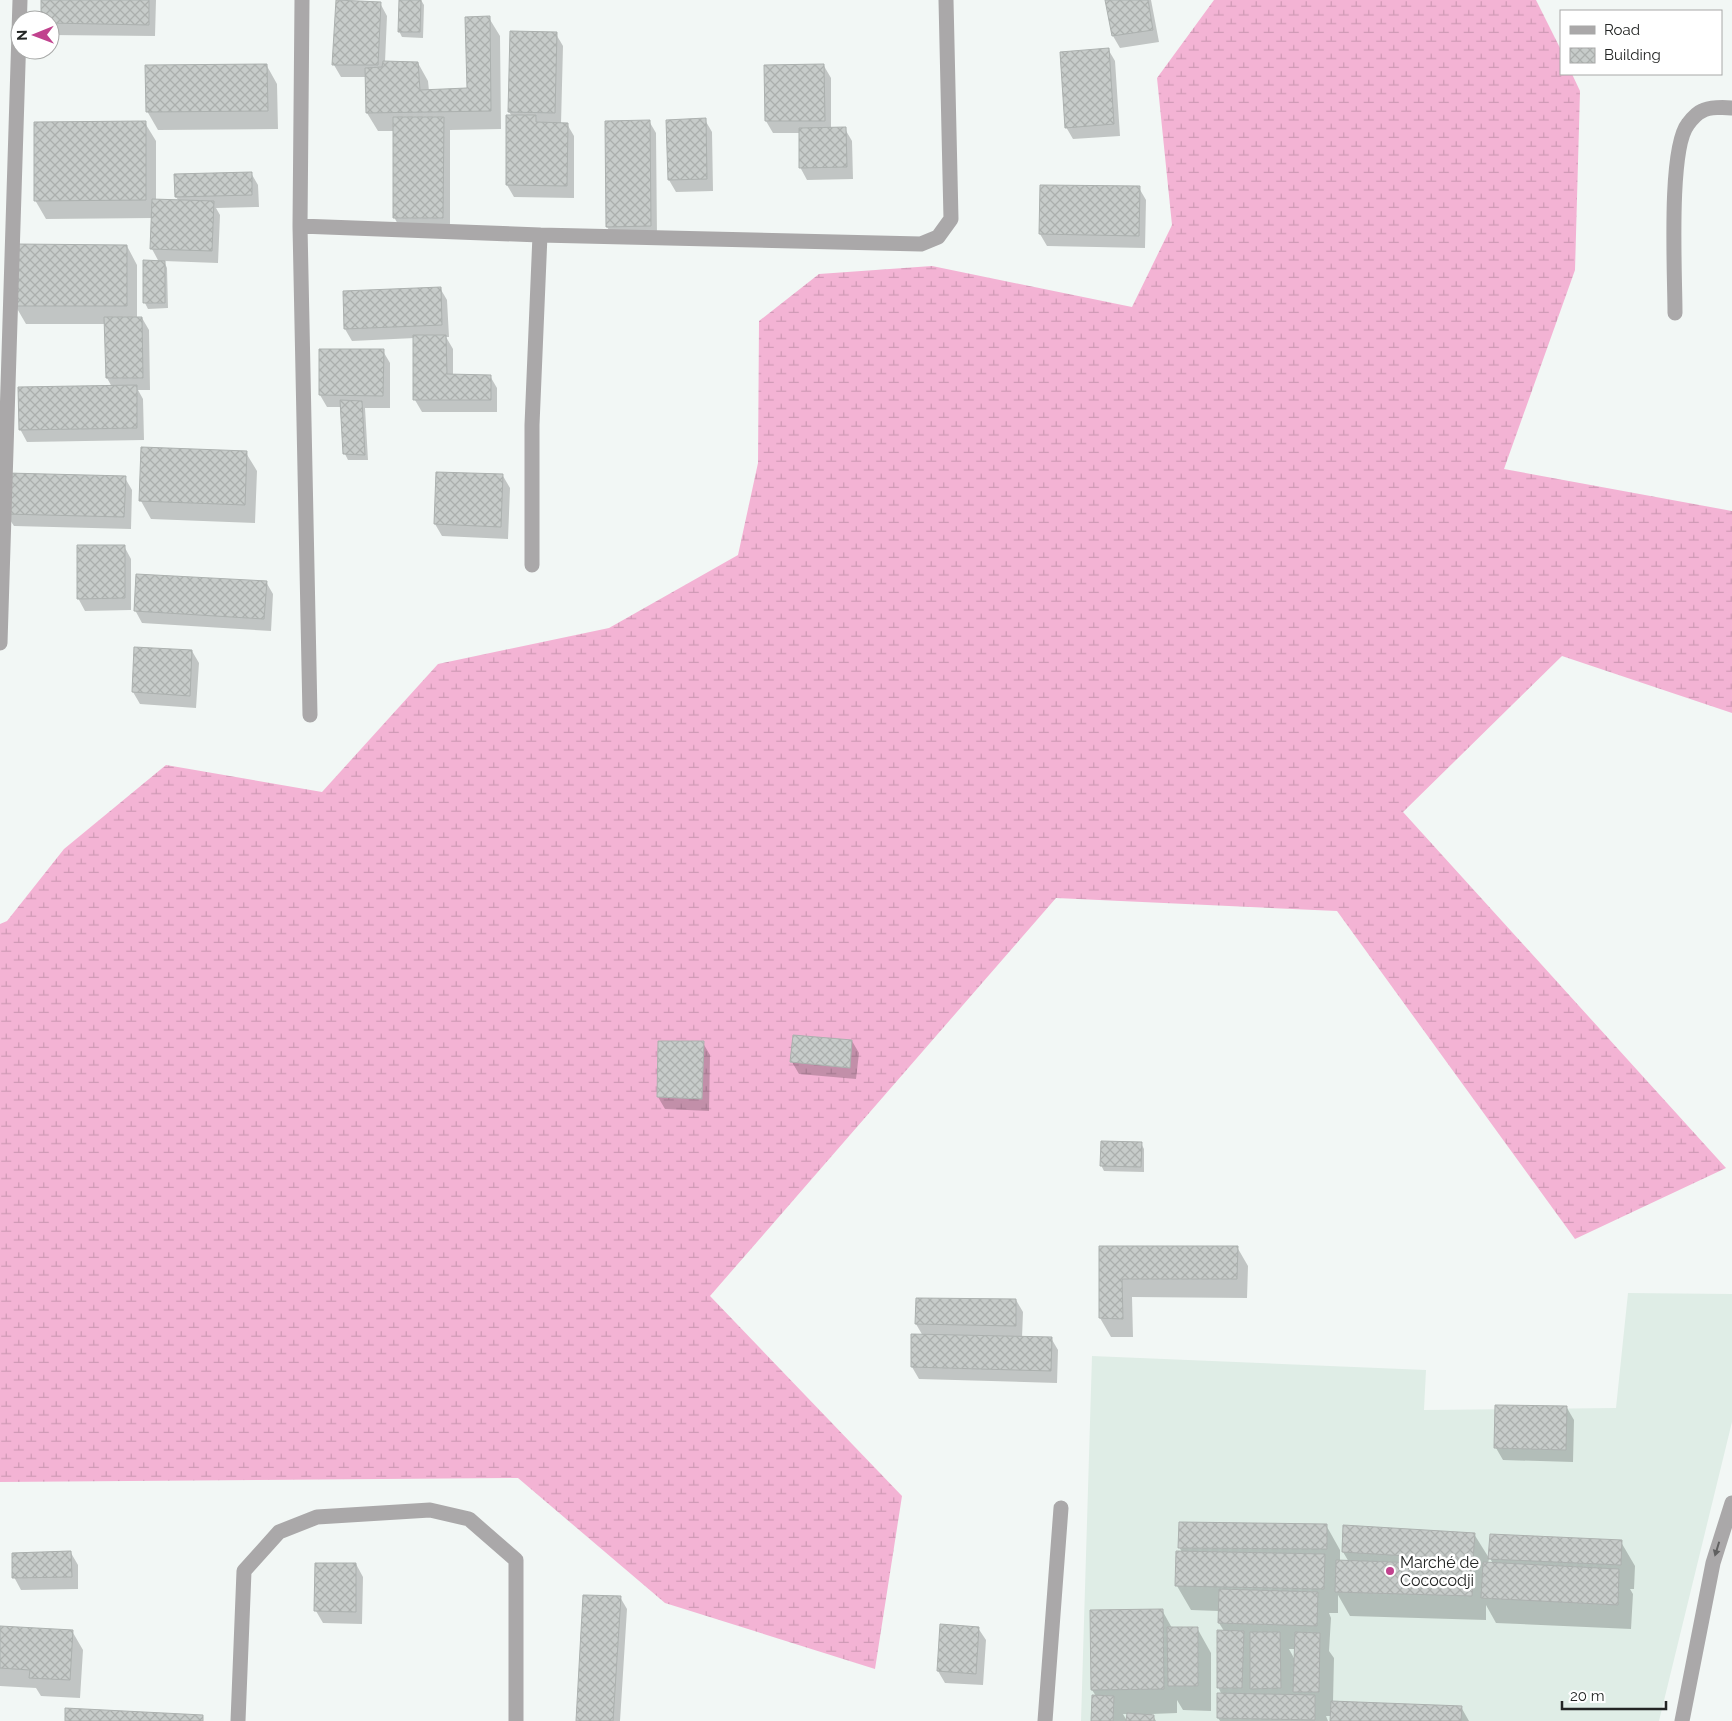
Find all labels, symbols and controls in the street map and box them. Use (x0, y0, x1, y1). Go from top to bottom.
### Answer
north arrow (10, 10, 60, 60)
legend (1560, 10, 1722, 75)
text: Road (1604, 21, 1640, 39)
text: N (14, 30, 30, 41)
text: Building (1604, 46, 1661, 64)
one-way arrow (1713, 1542, 1721, 1557)
place label: Marché de Cococodji (1400, 1553, 1479, 1590)
marker: Marché de Cococodji (1384, 1565, 1396, 1577)
scale bar (1562, 1678, 1666, 1710)
text: 20 m (1570, 1687, 1605, 1705)

